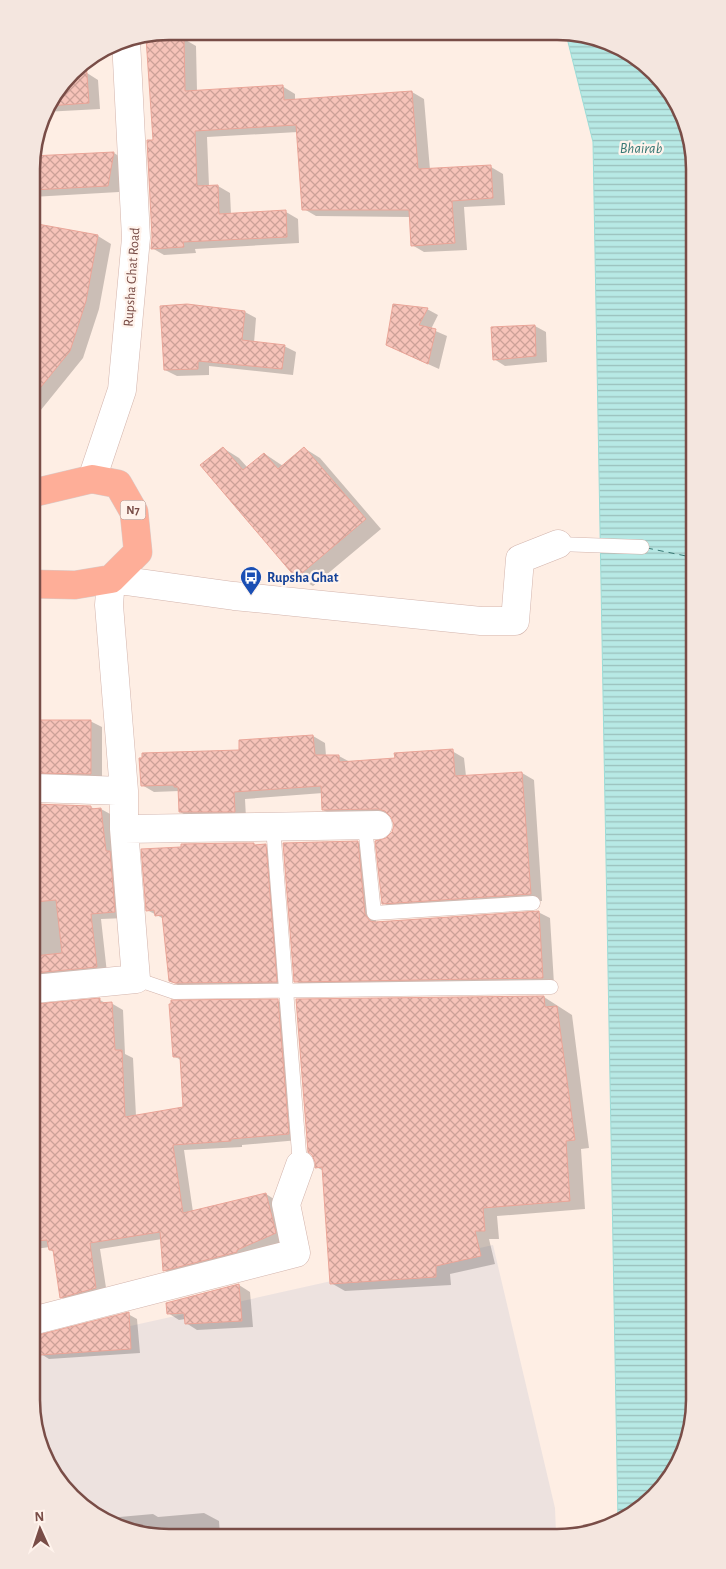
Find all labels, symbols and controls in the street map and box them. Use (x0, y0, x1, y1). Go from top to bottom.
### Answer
water label: Bhairab (620, 141, 663, 156)
street label: Rupsha Ghat Road (122, 227, 142, 327)
road number: N7 (120, 500, 146, 520)
bus stop icon: Rupsha Ghat (239, 565, 263, 596)
place label: Rupsha Ghat (267, 571, 339, 585)
north arrow (15, 1504, 65, 1554)
text: N (34, 1510, 45, 1524)

